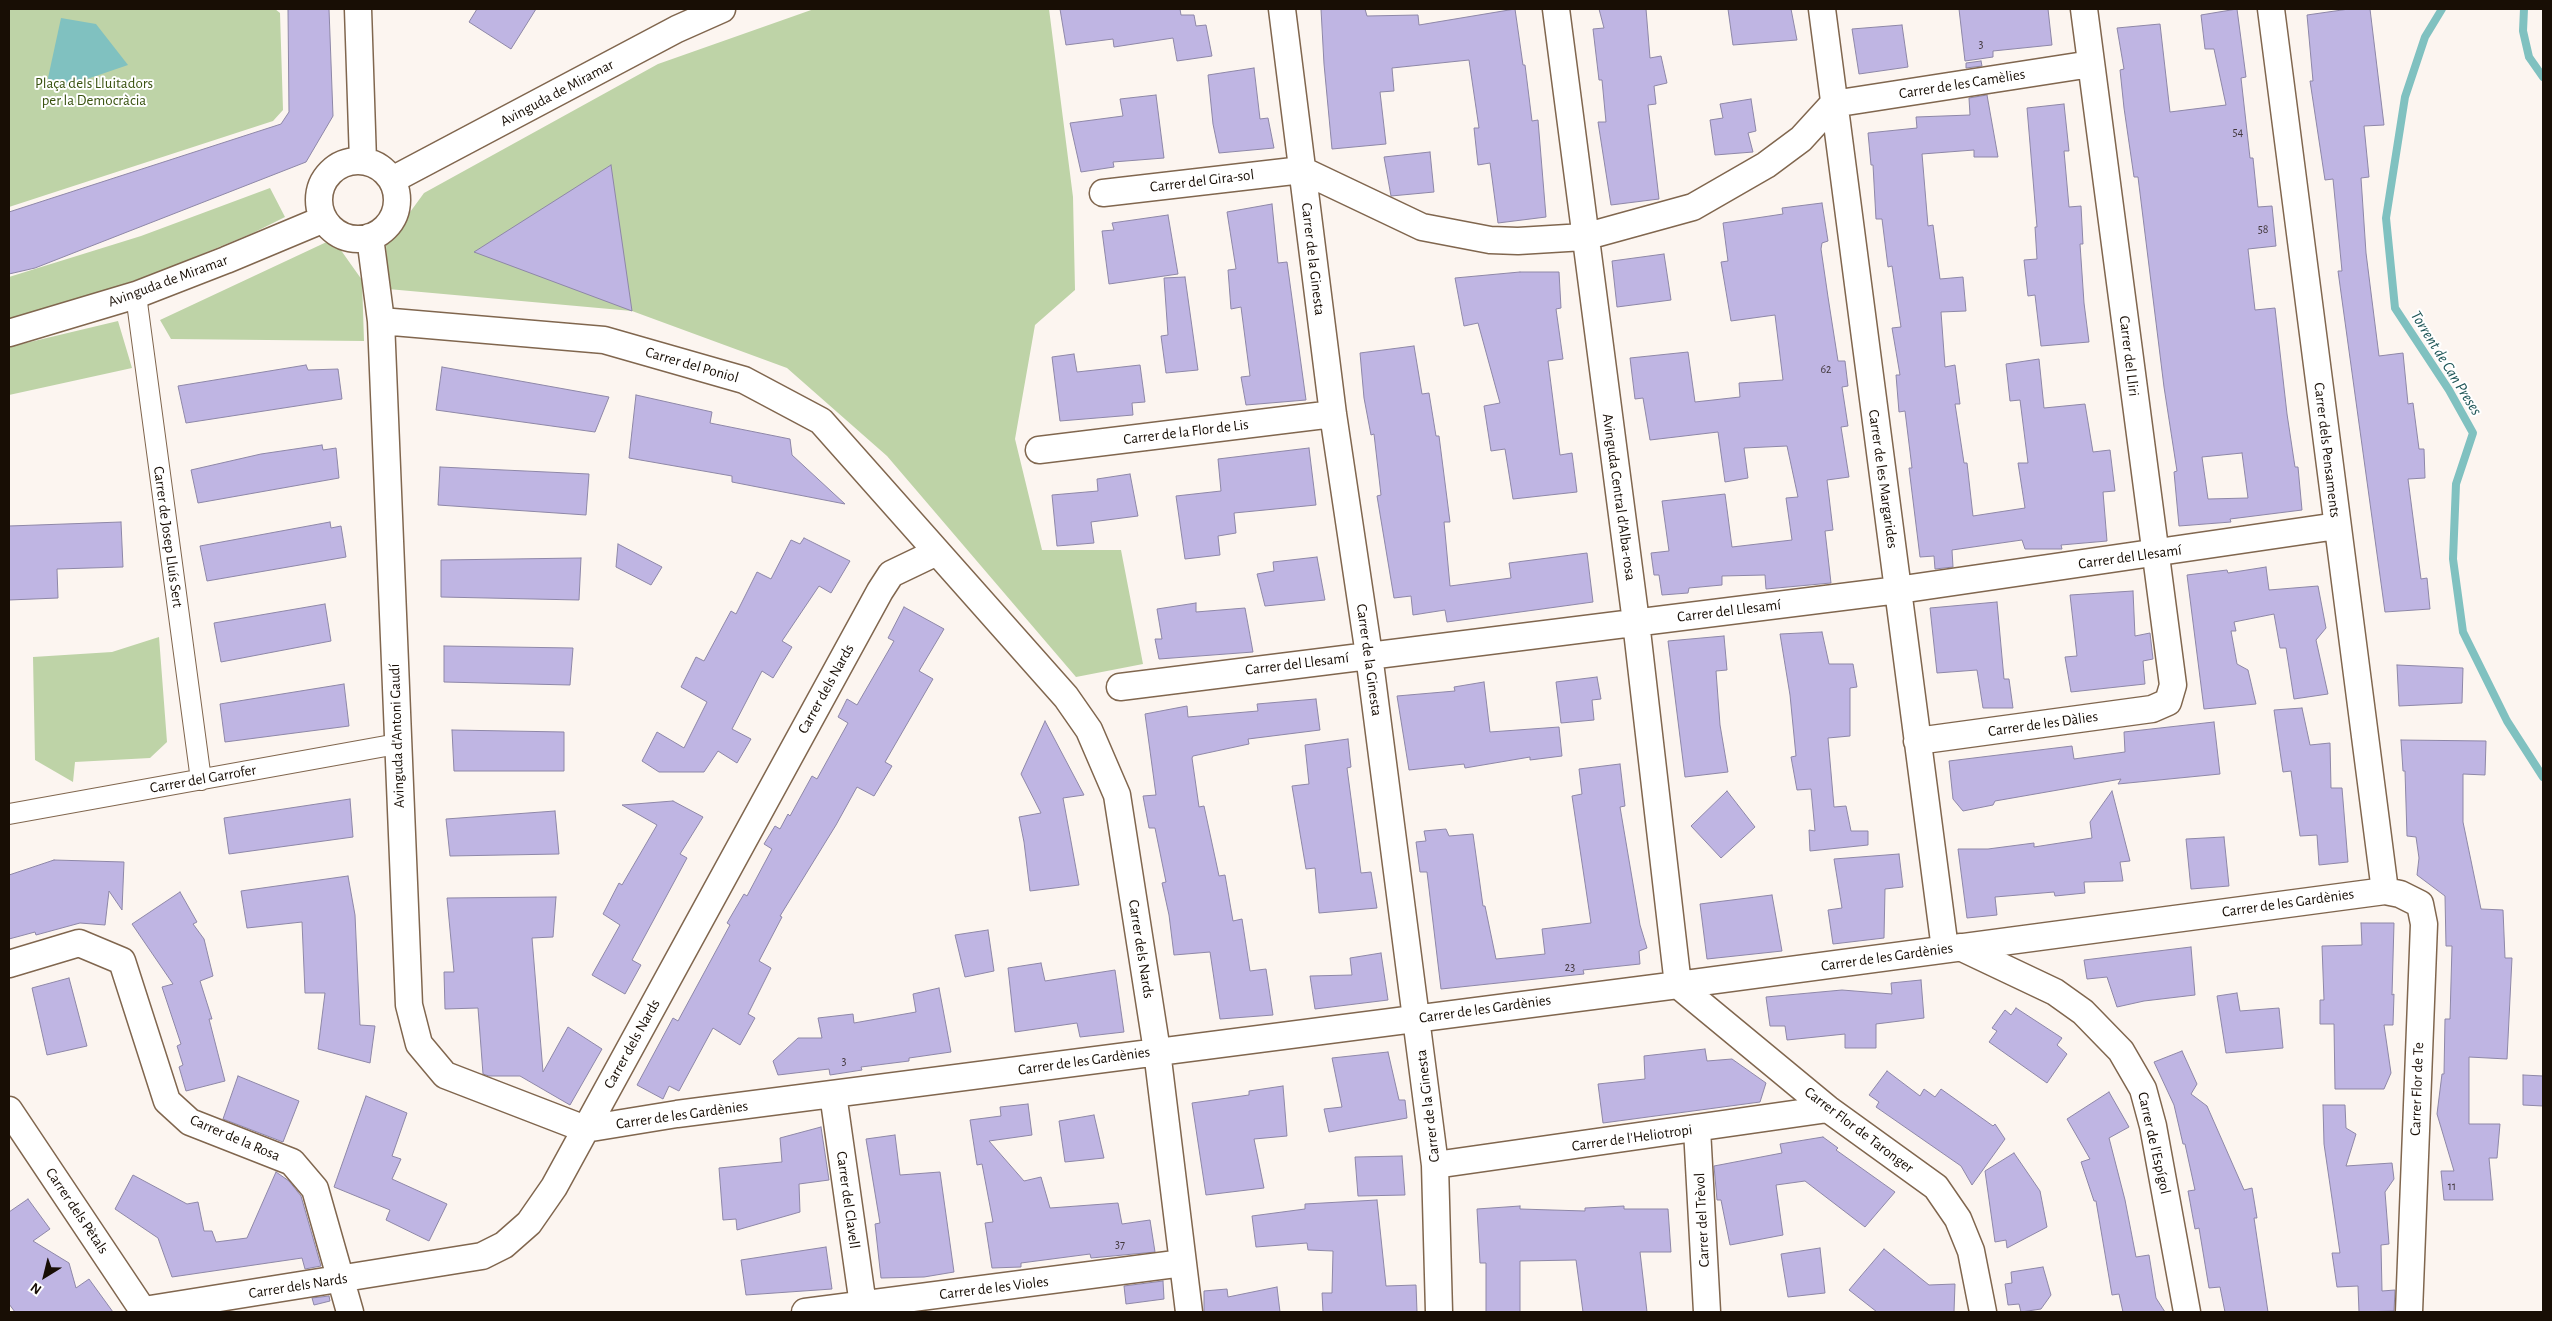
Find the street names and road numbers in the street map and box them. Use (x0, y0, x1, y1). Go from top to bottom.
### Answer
street label: Avinguda de Miramar (497, 55, 617, 131)
street label: Carrer de les Camèlies (1898, 65, 2026, 103)
street label: Carrer del Gira-sol (1149, 166, 1255, 196)
street label: Carrer de la Ginesta (1297, 202, 1329, 316)
street label: Avinguda de Miramar (106, 251, 230, 311)
street label: Carrer del Lliri (2115, 315, 2143, 397)
street label: Carrer del Poniol (643, 343, 741, 387)
street label: Carrer dels Pensaments (2310, 381, 2344, 519)
street label: Carrer de les Margarides (1864, 408, 1902, 550)
street label: Avinguda Central d'Alba-rosa (1598, 412, 1640, 582)
street label: Carrer de la Flor de Lis (1122, 415, 1250, 449)
street label: Carrer de Josep Lluís Sert (149, 465, 187, 609)
street label: Carrer del Llesamí (2077, 541, 2183, 573)
street label: Carrer del Llesamí (1676, 596, 1782, 626)
street label: Carrer de la Ginesta (1352, 603, 1386, 717)
street label: Carrer dels Nards (794, 641, 858, 737)
street label: Carrer del Llesamí (1244, 649, 1350, 679)
street label: Avinguda d'Antoni Gaudí (385, 664, 409, 808)
street label: Carrer de les Dàlies (1987, 707, 2099, 741)
street label: Carrer del Garrofer (148, 761, 258, 797)
street label: Carrer de les Gardènies (2221, 885, 2355, 921)
street label: Carrer dels Nards (1124, 898, 1158, 1000)
street label: Carrer de les Gardènies (1820, 939, 1954, 975)
street label: Carrer de les Gardènies (1418, 991, 1552, 1027)
street label: Carrer dels Nards (600, 996, 664, 1092)
street label: Carrer Flor de Te (2406, 1042, 2428, 1136)
street label: Carrer de les Gardènies (1017, 1043, 1151, 1079)
street label: Carrer de la Ginesta (1412, 1049, 1444, 1163)
street label: Carrer Flor de Taronger (1801, 1083, 1917, 1177)
street label: Carrer de l'Espígol (2134, 1090, 2174, 1196)
street label: Carrer de les Gardènies (615, 1097, 749, 1133)
street label: Carrer de la Rosa (187, 1111, 283, 1165)
street label: Carrer de l'Heliotropi (1571, 1121, 1693, 1155)
street label: Carrer del Clavell (832, 1150, 864, 1250)
street label: Carrer dels Pètals (42, 1165, 112, 1257)
street label: Carrer del Trèvol (1691, 1172, 1713, 1268)
street label: Carrer dels Nards (247, 1269, 349, 1303)
street label: Carrer de les Violes (938, 1272, 1050, 1304)

